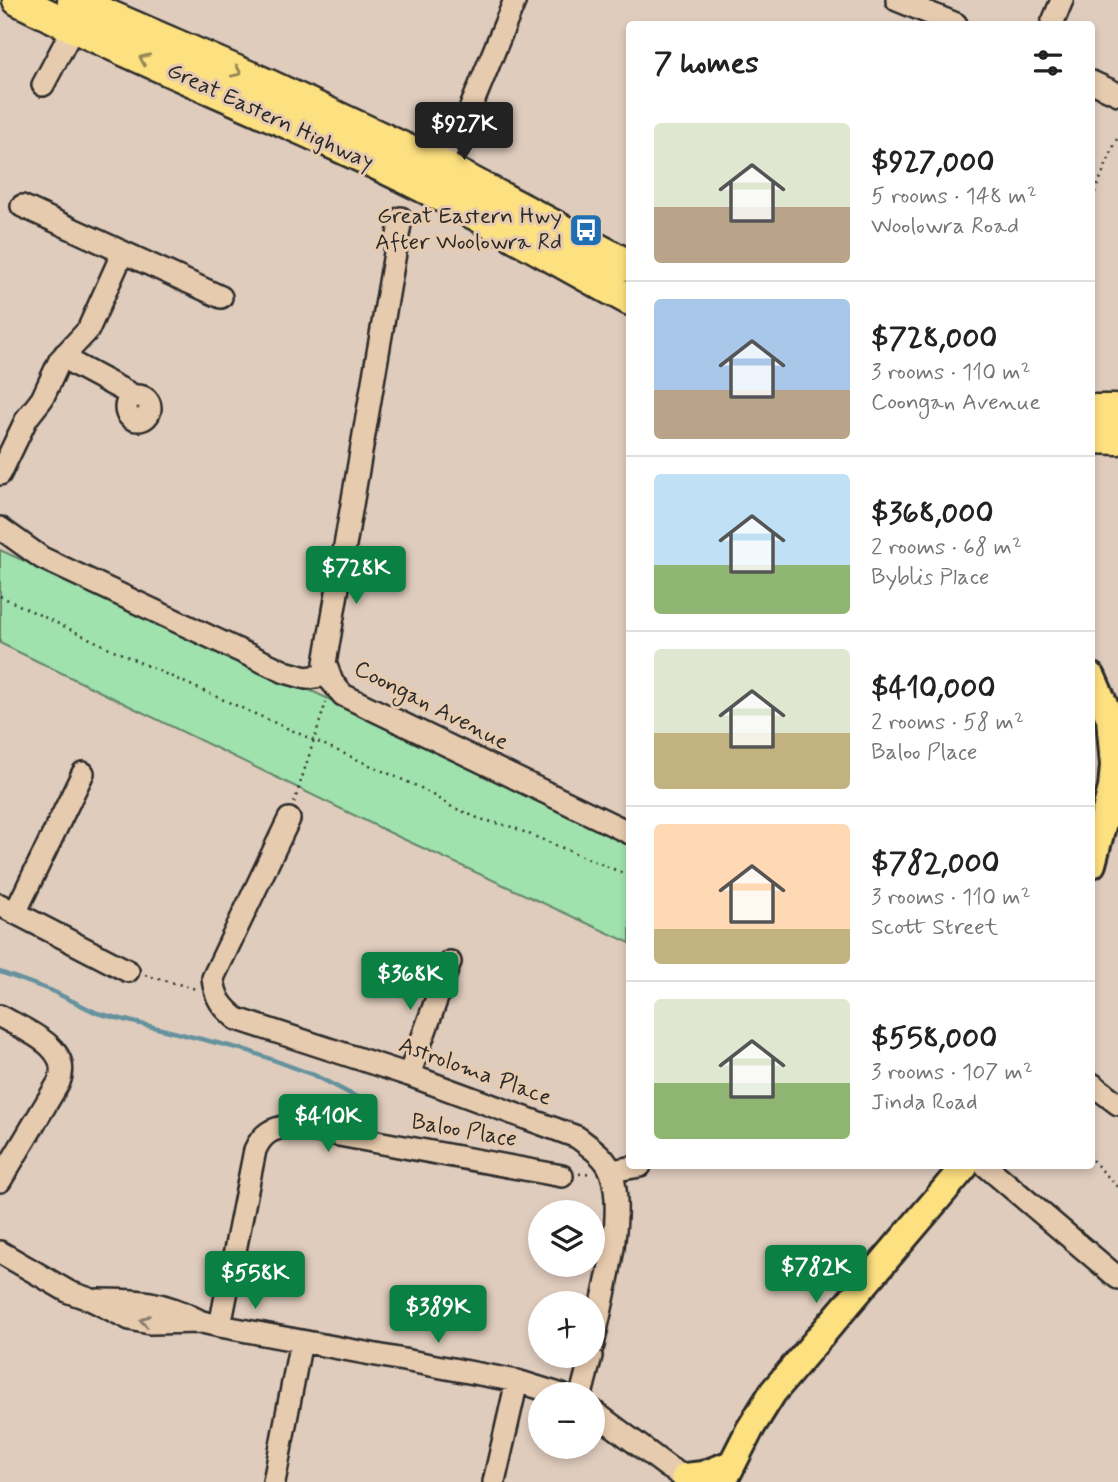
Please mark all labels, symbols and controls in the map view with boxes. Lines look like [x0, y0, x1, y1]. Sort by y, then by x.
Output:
text: 7 homes [654, 44, 759, 83]
icon: filters [1029, 44, 1067, 82]
one-way arrow [138, 53, 151, 67]
street label: Great Eastern Highway [162, 56, 378, 178]
one-way arrow [230, 64, 243, 78]
pin: $927K [415, 102, 513, 162]
text: $927K [431, 110, 497, 140]
text: $927,000 [871, 143, 994, 182]
icon: home [710, 151, 794, 235]
text: 5 rooms · 148 m² [871, 182, 1037, 212]
place label: Great Eastern Hwy After Woolowra Rd [375, 202, 562, 258]
bus stop icon: Great Eastern Hwy After Woolowra Rd [567, 211, 605, 249]
text: Woolowra Road [871, 212, 1019, 242]
text: $728,000 [871, 319, 997, 358]
icon: home [710, 327, 794, 411]
text: 3 rooms · 110 m² [871, 358, 1031, 388]
text: Coongan Avenue [871, 388, 1041, 418]
text: $368,000 [871, 494, 993, 533]
icon: home [710, 502, 794, 586]
text: 2 rooms · 68 m² [871, 533, 1022, 563]
pin: $728K [307, 546, 405, 606]
text: $728K [322, 554, 390, 584]
text: Byblis Place [871, 563, 989, 593]
street label: Coongan Avenue [348, 654, 513, 760]
text: $410,000 [871, 669, 996, 708]
icon: home [710, 677, 794, 761]
text: 2 rooms · 58 m² [871, 708, 1024, 738]
text: Baloo Place [871, 738, 977, 768]
text: $782,000 [871, 844, 1000, 883]
icon: home [710, 852, 794, 936]
text: 3 rooms · 110 m² [871, 883, 1031, 913]
text: Scott Street [871, 913, 998, 943]
pin: $368K [361, 953, 459, 1012]
text: $368K [377, 960, 443, 990]
text: $558,000 [871, 1019, 997, 1058]
icon: home [710, 1027, 794, 1111]
street label: Astroloma Place [394, 1030, 556, 1114]
text: 3 rooms · 107 m² [871, 1058, 1033, 1088]
text: Jinda Road [871, 1088, 978, 1118]
pin: $410K [279, 1094, 377, 1154]
text: $410K [295, 1102, 361, 1132]
street label: Baloo Place [409, 1107, 519, 1155]
map controls [528, 1200, 605, 1459]
button: layers [528, 1200, 605, 1277]
pin: $782K [767, 1246, 865, 1305]
pin: $558K [206, 1252, 304, 1311]
text: $782K [781, 1253, 851, 1283]
text: $558K [221, 1259, 289, 1289]
pin: $389K [389, 1286, 487, 1345]
button: + [528, 1291, 605, 1368]
text: $389K [406, 1293, 470, 1323]
one-way arrow [139, 1314, 151, 1329]
button: − [528, 1382, 605, 1459]

